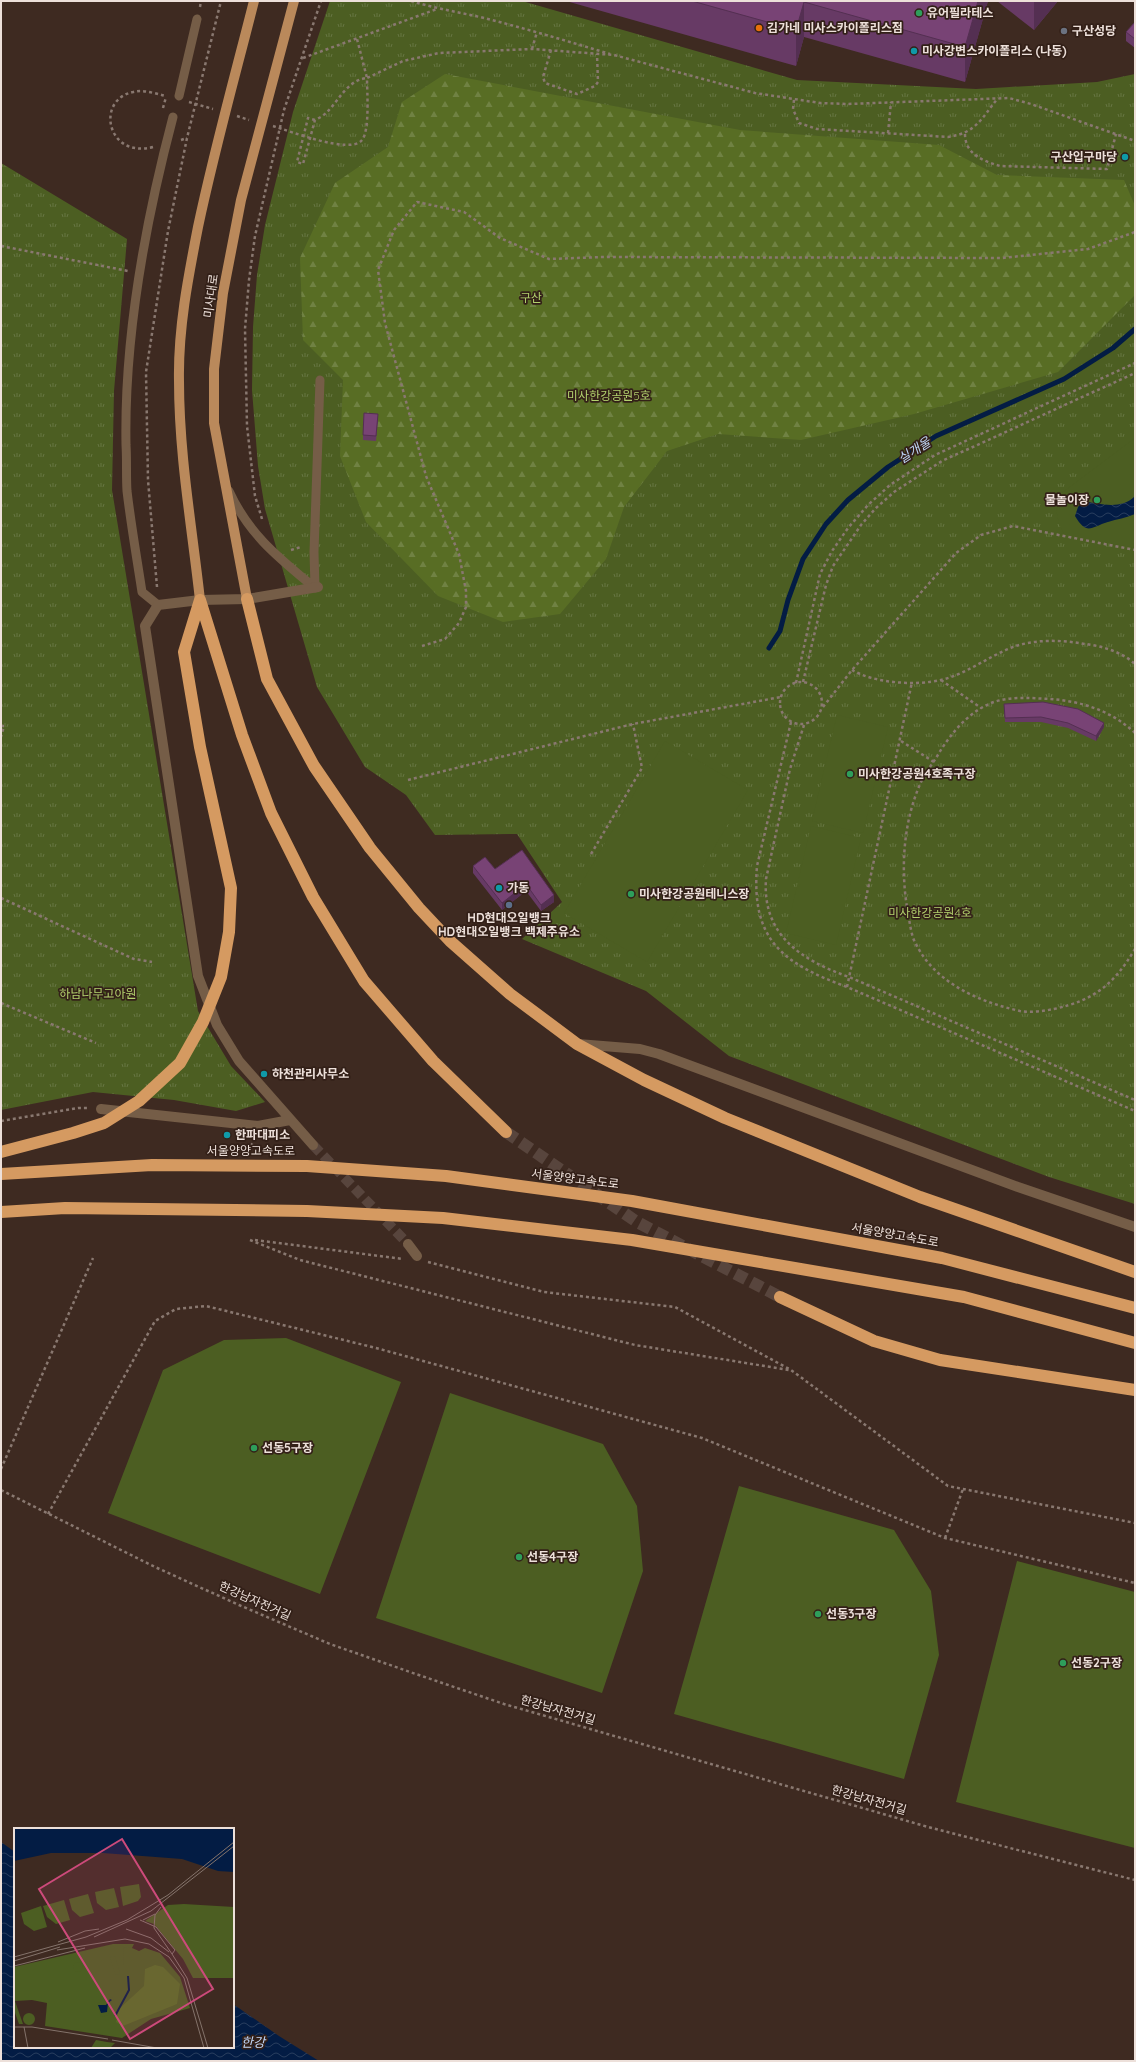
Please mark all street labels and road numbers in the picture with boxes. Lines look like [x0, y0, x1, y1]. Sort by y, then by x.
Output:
street label: 미사대로 [200, 273, 221, 319]
street label: 서울양양고속도로 [207, 1143, 295, 1158]
street label: 서울양양고속도로 [530, 1166, 620, 1191]
street label: 서울양양고속도로 [850, 1219, 940, 1250]
street label: 한강남자전거길 [217, 1578, 294, 1623]
street label: 한강남자전거길 [519, 1692, 597, 1727]
street label: 한강남자전거길 [830, 1782, 908, 1817]

